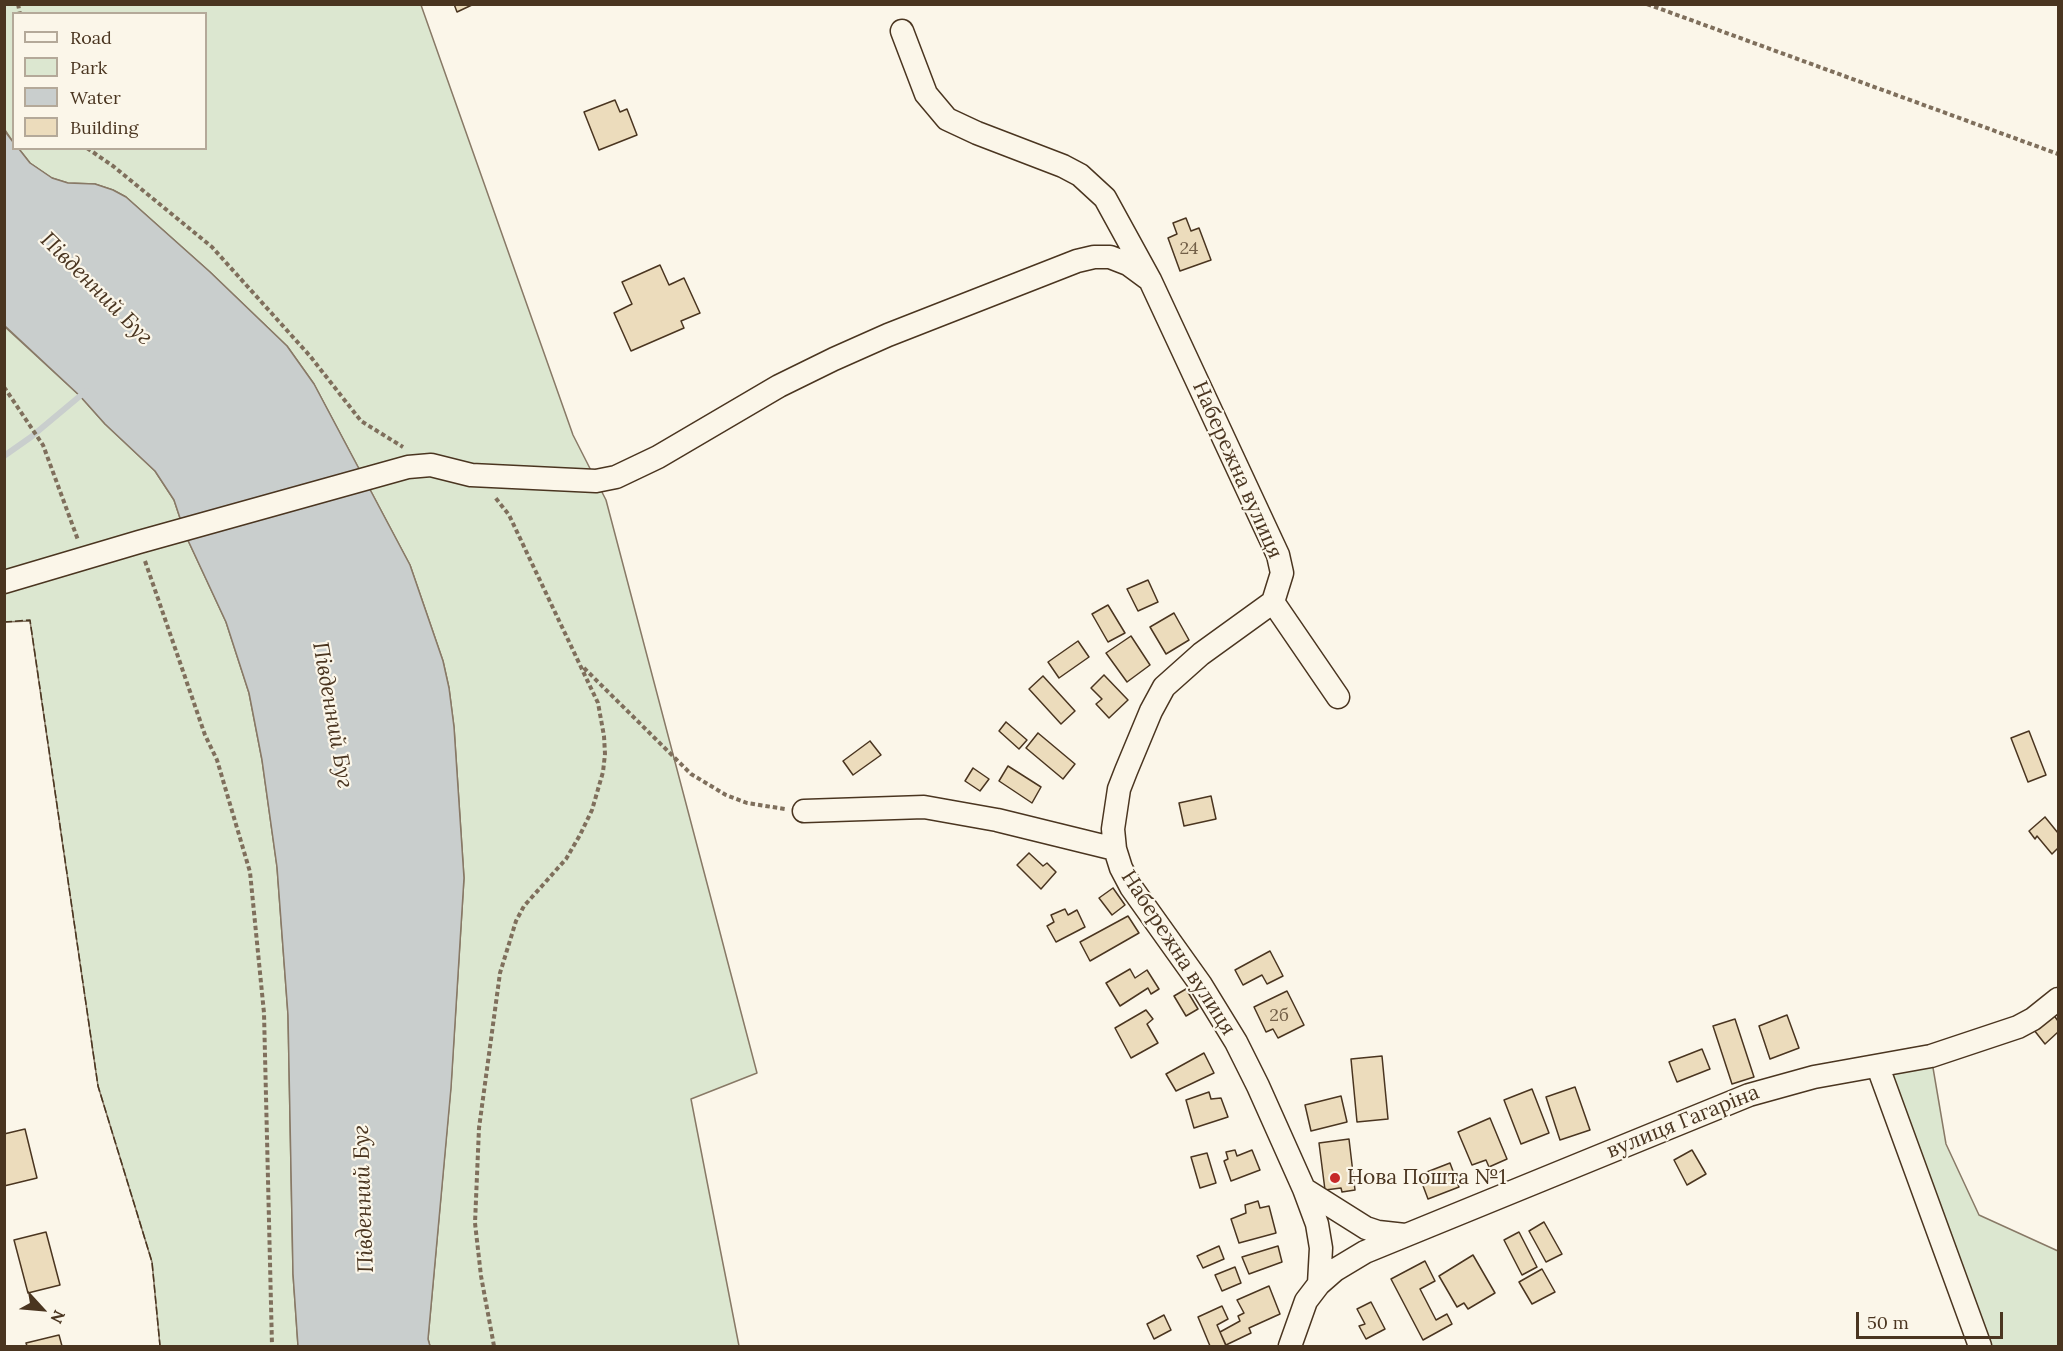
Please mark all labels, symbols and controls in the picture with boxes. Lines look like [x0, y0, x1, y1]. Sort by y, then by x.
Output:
legend [12, 12, 207, 150]
text: Road [70, 26, 112, 49]
text: Park [70, 56, 107, 79]
text: Water [70, 86, 121, 109]
text: Building [70, 116, 138, 139]
water label: Південний Буг [34, 227, 158, 351]
house number: 24 [1179, 238, 1199, 260]
street label: Набережна вулиця [1187, 377, 1287, 563]
water label: Південний Буг [306, 640, 358, 790]
street label: Набережна вулиця [1115, 866, 1241, 1040]
house number: 2б [1269, 1005, 1289, 1027]
street label: вулиця Гагаріна [1603, 1080, 1763, 1164]
water label: Південний Буг [348, 1125, 380, 1273]
place label: Нова Пошта №1 [1347, 1165, 1506, 1191]
marker: Нова Пошта №1 [1328, 1171, 1342, 1185]
north arrow [12, 1279, 72, 1339]
scale bar [1859, 1300, 2006, 1338]
text: N [46, 1307, 70, 1327]
text: 50 m [1867, 1311, 1909, 1334]

